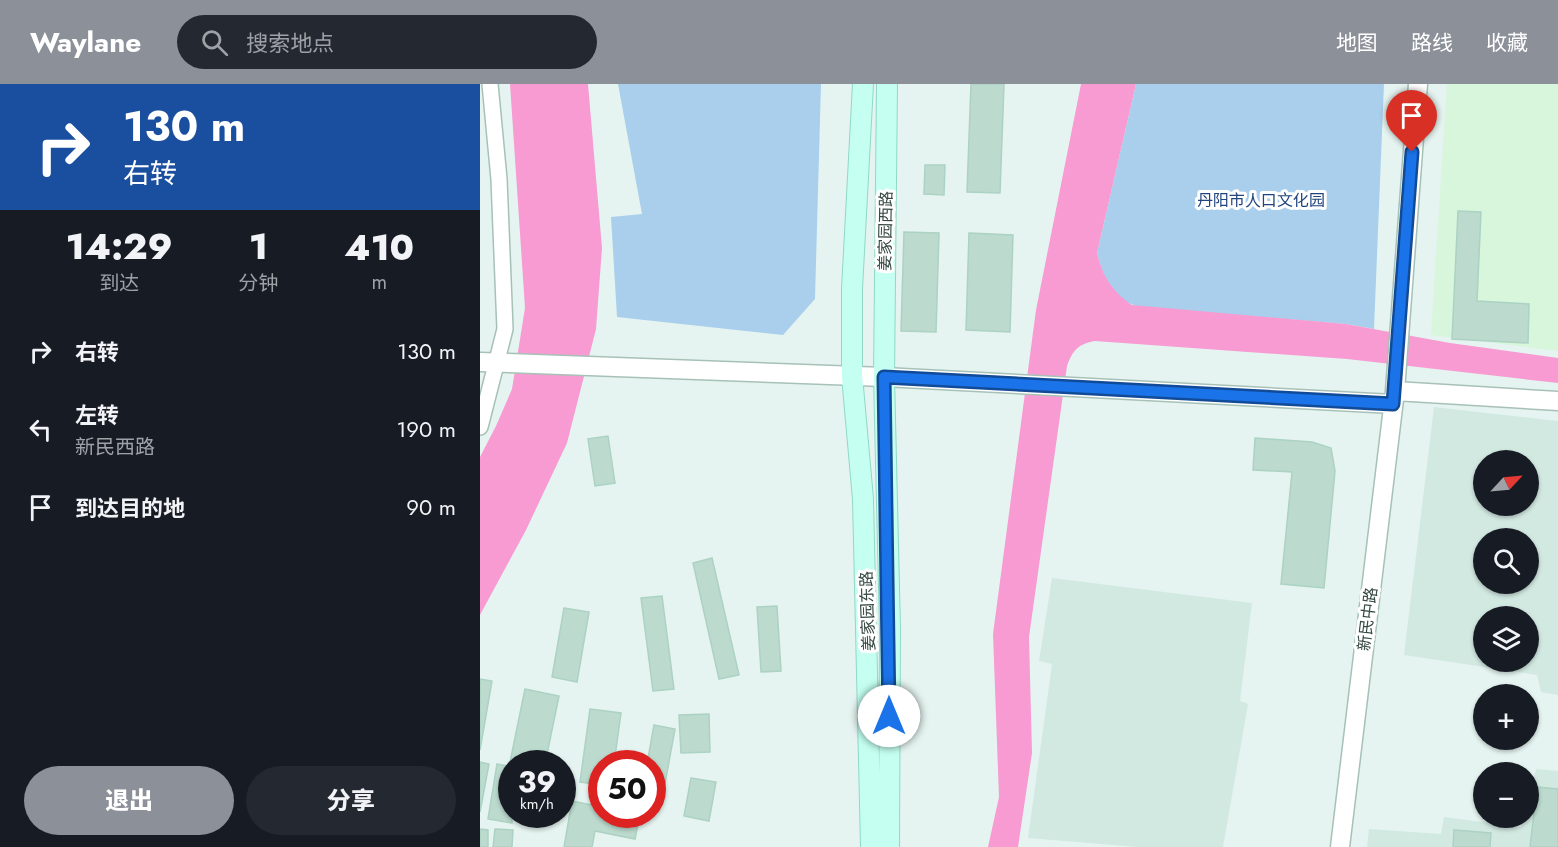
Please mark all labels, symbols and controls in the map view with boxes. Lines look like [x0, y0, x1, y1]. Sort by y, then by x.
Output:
search box [177, 15, 597, 69]
text: Waylane [30, 22, 141, 63]
icon: search [198, 26, 231, 59]
text: 搜索地点 [246, 27, 334, 59]
text: 地图 [1336, 28, 1378, 58]
text: 路线 [1411, 28, 1453, 58]
text: 收藏 [1486, 28, 1528, 58]
pin [1386, 90, 1437, 152]
text: 130 m [123, 96, 245, 157]
icon: arrive [1395, 99, 1428, 132]
icon: right [24, 108, 102, 186]
text: 右转 [123, 154, 177, 193]
park label: 丹阳市人口文化园 [1197, 189, 1325, 212]
street label: 姜家园西路 [873, 191, 898, 271]
text: 14:29 [66, 220, 173, 272]
text: 1 [249, 220, 268, 272]
text: 410 [344, 221, 414, 273]
text: m [371, 268, 387, 297]
text: 到达 [99, 269, 139, 298]
text: 分钟 [238, 269, 278, 298]
icon: right [24, 335, 57, 368]
text: 130 m [397, 335, 456, 367]
text: 右转 [75, 336, 119, 368]
text: 左转 [75, 399, 119, 431]
icon: left [24, 413, 57, 446]
text: 190 m [396, 413, 456, 445]
text: 新民西路 [75, 433, 155, 462]
north arrow [1473, 450, 1539, 516]
map controls [1473, 450, 1539, 828]
icon: arrive [24, 491, 57, 524]
text: 90 m [406, 491, 456, 523]
text: 到达目的地 [75, 492, 185, 524]
button: search [1473, 528, 1539, 594]
street label: 姜家园东路 [855, 571, 880, 651]
street label: 新民中路 [1352, 586, 1383, 652]
button: layers [1473, 606, 1539, 672]
position arrow [857, 684, 921, 748]
button: + [1473, 684, 1539, 750]
speed limit sign: 50 [588, 750, 666, 828]
text: 39 [518, 760, 556, 803]
button: − [1473, 762, 1539, 828]
button: 退出 [24, 766, 234, 835]
button: 分享 [246, 766, 456, 835]
text: km/h [520, 793, 554, 815]

